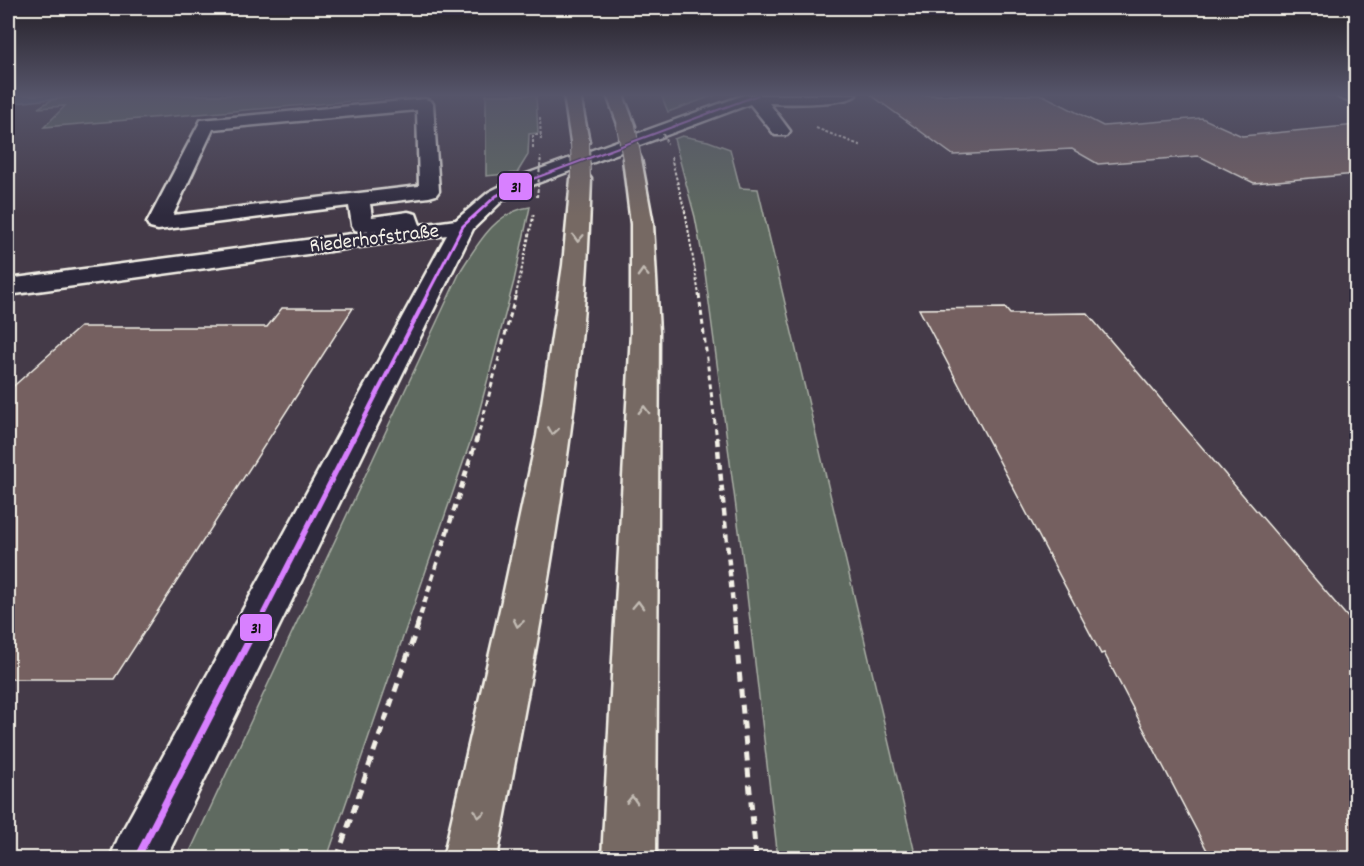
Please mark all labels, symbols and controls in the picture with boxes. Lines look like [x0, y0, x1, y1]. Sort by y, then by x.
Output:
line badge: 31 [498, 172, 533, 201]
text: 31 [511, 177, 521, 200]
street label: Riederhofstraße [308, 217, 441, 263]
one-way arrow [572, 233, 585, 242]
one-way arrow [637, 269, 650, 278]
one-way arrow [637, 406, 650, 415]
one-way arrow [547, 426, 560, 436]
one-way arrow [632, 601, 645, 610]
line badge: 31 [239, 613, 273, 642]
one-way arrow [512, 617, 525, 627]
text: 31 [251, 618, 261, 641]
one-way arrow [625, 796, 638, 805]
one-way arrow [473, 809, 486, 819]

